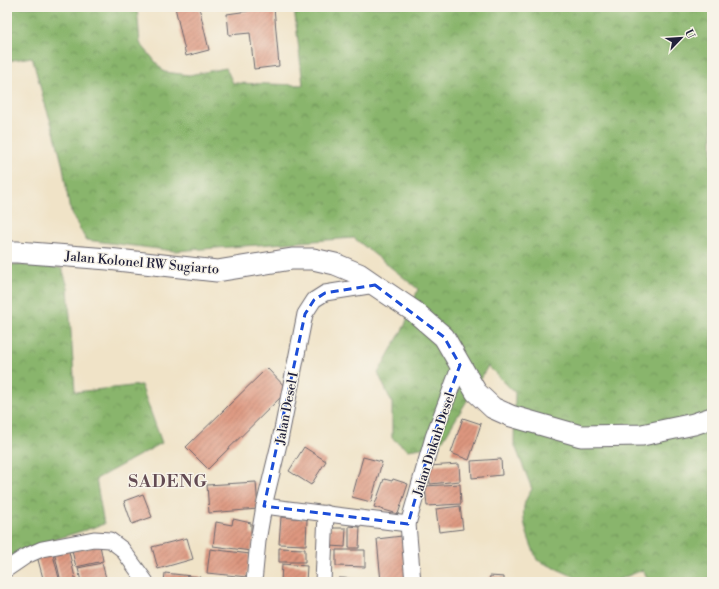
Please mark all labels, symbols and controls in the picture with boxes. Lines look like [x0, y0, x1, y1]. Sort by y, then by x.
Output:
north arrow [661, 18, 701, 58]
text: U [681, 27, 698, 41]
street label: Jalan Kolonel RW Sugiarto [63, 248, 220, 278]
street label: Jalan Desel I [272, 371, 302, 447]
street label: Jalan Dukuh Desel [409, 390, 458, 499]
district label: SADENG [128, 471, 208, 493]

